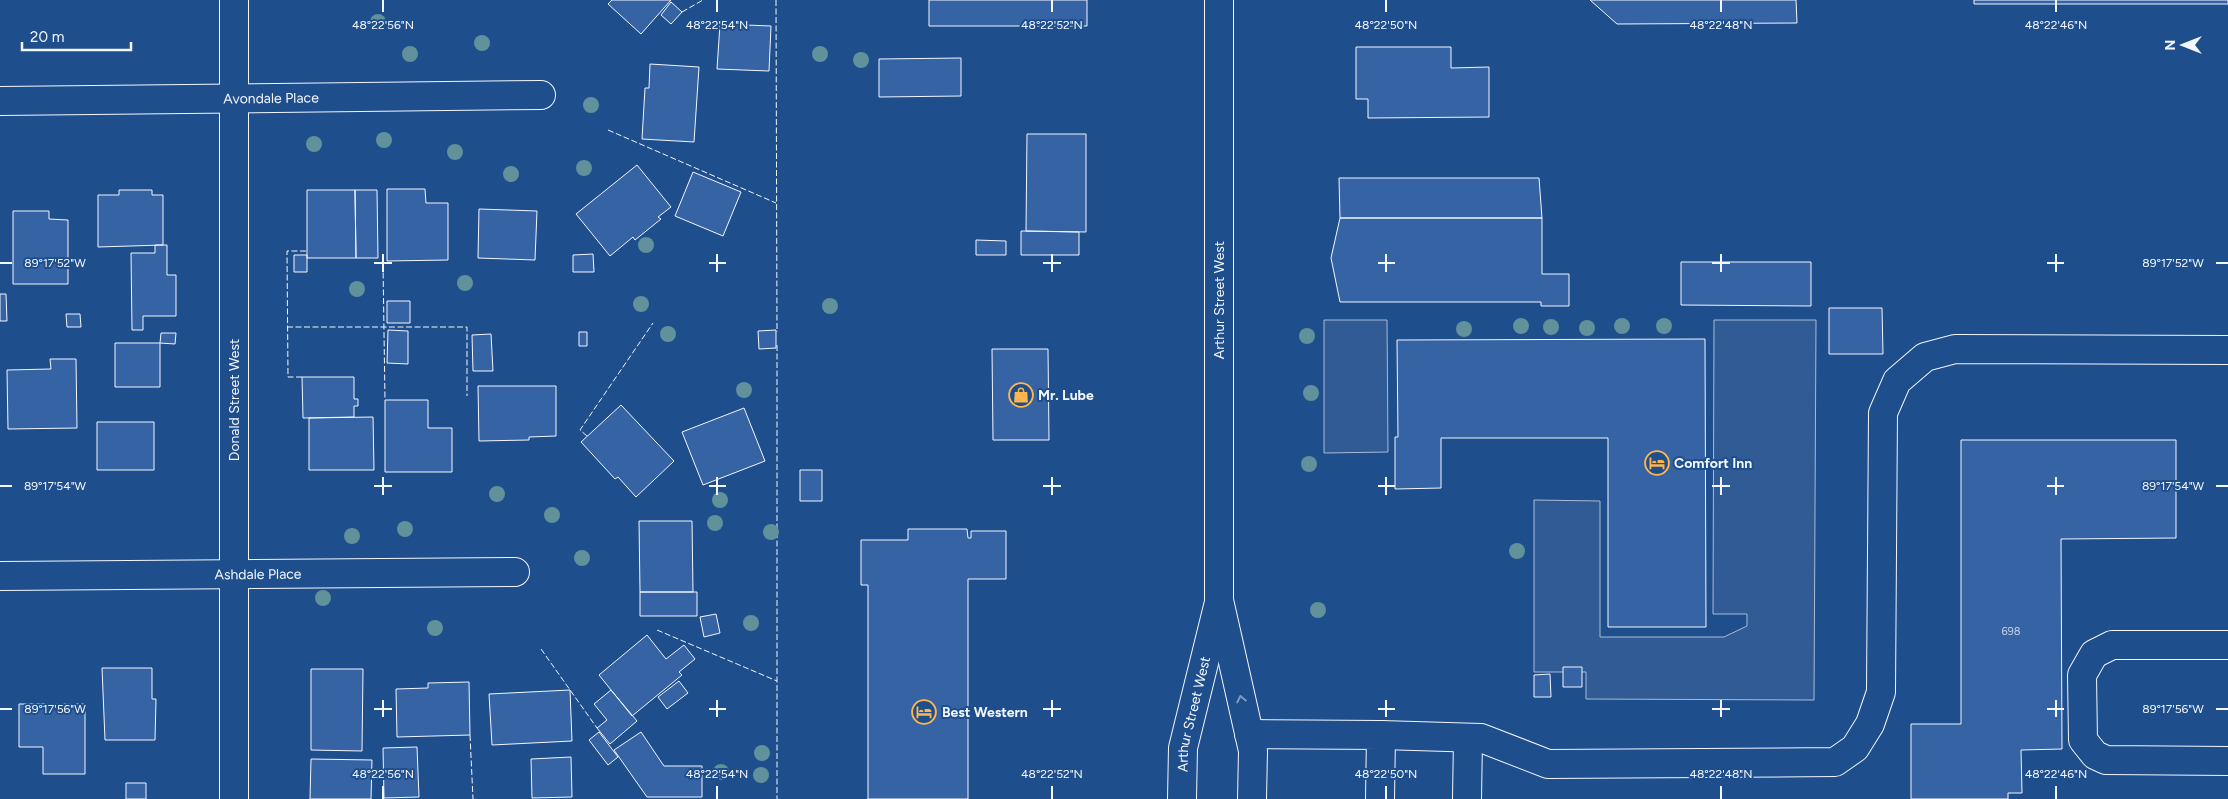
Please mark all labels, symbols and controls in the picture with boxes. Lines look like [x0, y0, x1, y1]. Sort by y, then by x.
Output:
text: 48°22'56"N [352, 18, 414, 32]
text: 48°22'54"N [686, 18, 748, 32]
text: 48°22'52"N [1021, 18, 1083, 32]
text: 48°22'50"N [1355, 18, 1417, 32]
text: 48°22'48"N [1689, 18, 1753, 32]
text: 48°22'46"N [2025, 18, 2087, 32]
scale bar [22, 20, 131, 52]
north arrow [2158, 20, 2208, 70]
text: 20 m [30, 28, 64, 46]
text: N [2162, 40, 2179, 50]
street label: Avondale Place [223, 89, 319, 107]
street label: Arthur Street West [1211, 241, 1228, 359]
text: 89°17'52"W [24, 256, 86, 270]
text: 89°17'52"W [2142, 256, 2204, 270]
street label: Donald Street West [226, 339, 243, 461]
shop icon: Mr. Lube [1008, 382, 1034, 408]
place label: Mr. Lube [1038, 387, 1094, 404]
hotel icon: Comfort Inn [1644, 450, 1670, 476]
place label: Comfort Inn [1674, 455, 1752, 472]
text: 89°17'54"W [24, 479, 87, 493]
text: 89°17'54"W [2142, 479, 2205, 493]
street label: Ashdale Place [214, 565, 302, 583]
house number: 698 [2001, 625, 2021, 638]
street label: Arthur Street West [1174, 655, 1214, 772]
one-way arrow [1236, 695, 1247, 703]
hotel icon: Best Western [911, 699, 937, 725]
text: 89°17'56"W [24, 702, 86, 716]
text: 89°17'56"W [2142, 702, 2204, 716]
place label: Best Western [942, 704, 1028, 721]
text: 48°22'56"N [352, 767, 414, 781]
text: 48°22'54"N [686, 767, 748, 781]
text: 48°22'52"N [1021, 767, 1083, 781]
text: 48°22'50"N [1355, 767, 1417, 781]
text: 48°22'48"N [1689, 767, 1753, 781]
text: 48°22'46"N [2025, 767, 2087, 781]

